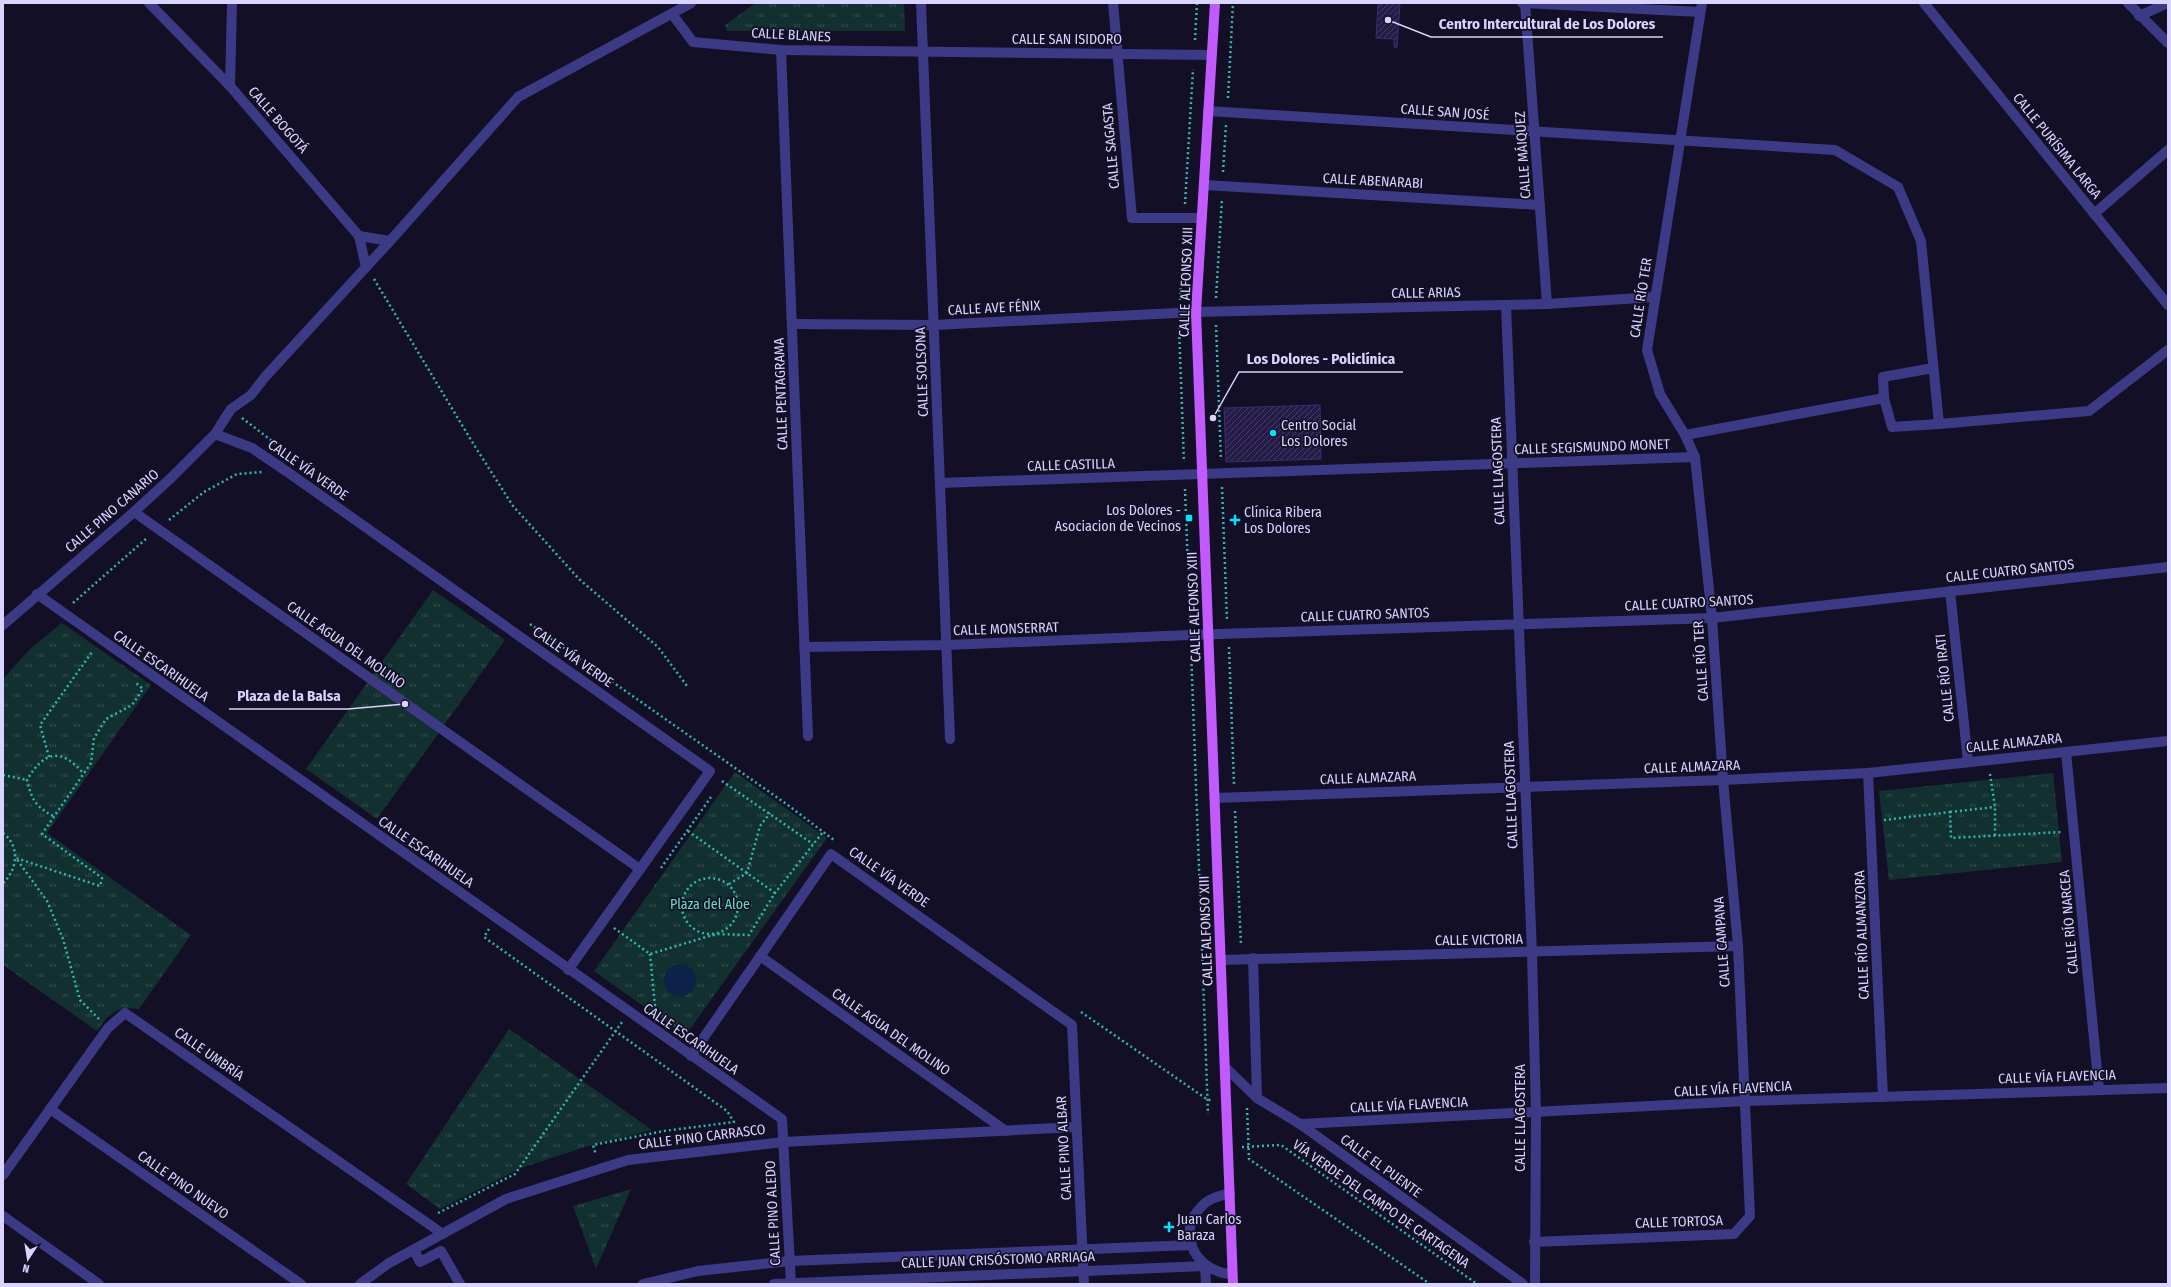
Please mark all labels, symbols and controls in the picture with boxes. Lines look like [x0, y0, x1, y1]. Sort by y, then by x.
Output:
callout: Centro Intercultural de Los Dolores [1431, 10, 1663, 37]
text: Centro Intercultural de Los Dolores [1439, 15, 1656, 33]
street label: CALLE BLANES [751, 24, 831, 46]
street label: CALLE SAN ISIDORO [1012, 31, 1122, 48]
street label: CALLE BOGOTÁ [244, 83, 313, 157]
street label: CALLE PURÍSIMA LARGA [2009, 89, 2106, 203]
street label: CALLE SAN JOSÉ [1400, 99, 1490, 124]
street label: CALLE SAGASTA [1099, 102, 1123, 190]
street label: CALLE MÁIQUEZ [1510, 110, 1535, 199]
street label: CALLE ABENARABI [1322, 170, 1424, 192]
street label: CALLE ALFONSO XIII [1176, 227, 1196, 337]
street label: CALLE RÍO TER [1625, 256, 1656, 339]
street label: CALLE ARIAS [1391, 284, 1461, 302]
street label: CALLE AVE FÉNIX [947, 296, 1041, 319]
street label: CALLE SOLSONA [912, 326, 932, 417]
street label: CALLE PENTAGRAMA [771, 337, 791, 450]
callout: Los Dolores - Policlínica [1239, 345, 1403, 372]
text: Los Dolores - Policlínica [1247, 350, 1396, 368]
street label: CALLE LLAGOSTERA [1488, 416, 1508, 525]
place label: Centro Social Los Dolores [1281, 417, 1356, 450]
marker: Centro Social Los Dolores [1268, 428, 1278, 438]
street label: CALLE VÍA VERDE [265, 435, 352, 504]
street label: CALLE SEGISMUNDO MONET [1514, 436, 1671, 458]
street label: CALLE CASTILLA [1027, 455, 1116, 475]
street label: CALLE PINO CANARIO [62, 466, 163, 556]
place label: Los Dolores - Asociacion de Vecinos [1055, 502, 1181, 535]
place label: Clínica Ribera Los Dolores [1244, 504, 1322, 537]
marker: Los Dolores - Asociacion de Vecinos [1184, 513, 1194, 523]
marker: Clínica Ribera Los Dolores [1229, 514, 1241, 526]
street label: CALLE ALFONSO XIII [1184, 552, 1204, 662]
street label: CALLE CUATRO SANTOS [1945, 556, 2075, 586]
street label: CALLE CUATRO SANTOS [1624, 591, 1754, 615]
street label: CALLE AGUA DEL MOLINO [284, 598, 409, 692]
street label: CALLE CUATRO SANTOS [1300, 604, 1430, 626]
street label: CALLE MONSERRAT [953, 619, 1060, 639]
street label: CALLE RÍO TER [1689, 620, 1712, 702]
street label: CALLE VÍA VERDE [530, 622, 617, 691]
street label: CALLE ESCARIHUELA [110, 627, 213, 706]
street label: CALLE RÍO IRATI [1931, 633, 1958, 723]
callout: Plaza de la Balsa [229, 682, 348, 709]
text: Plaza de la Balsa [237, 687, 341, 705]
street label: CALLE ALMAZARA [1965, 729, 2063, 756]
street label: CALLE LLAGOSTERA [1501, 740, 1521, 849]
street label: CALLE ALMAZARA [1644, 757, 1741, 777]
street label: CALLE ALMAZARA [1320, 768, 1417, 788]
street label: CALLE ESCARIHUELA [375, 813, 478, 892]
street label: CALLE VÍA VERDE [846, 842, 933, 911]
street label: CALLE RÍO ALMANZORA [1850, 869, 1873, 1000]
street label: CALLE RÍO NARCEA [2055, 869, 2082, 975]
street label: CALLE ALFONSO XIII [1196, 876, 1216, 986]
street label: CALLE CAMPANA [1710, 895, 1734, 988]
park label: Plaza del Aloe [670, 896, 750, 913]
street label: CALLE VICTORIA [1435, 931, 1524, 949]
street label: CALLE AGUA DEL MOLINO [829, 985, 954, 1079]
street label: CALLE ESCARIHUELA [640, 1000, 743, 1079]
street label: CALLE UMBRÍA [171, 1023, 248, 1085]
street label: CALLE LLAGOSTERA [1512, 1063, 1529, 1172]
street label: CALLE VÍA FLAVENCIA [1998, 1065, 2117, 1088]
street label: CALLE VÍA FLAVENCIA [1674, 1076, 1793, 1101]
street label: CALLE VÍA FLAVENCIA [1350, 1092, 1469, 1117]
street label: CALLE PINO ALBAR [1053, 1095, 1075, 1201]
street label: CALLE PINO CARRASCO [637, 1121, 767, 1153]
street label: CALLE EL PUENTE [1337, 1131, 1425, 1201]
street label: VÍA VERDE DEL CAMPO DE CARTAGENA [1289, 1135, 1474, 1272]
street label: CALLE PINO NUEVO [134, 1147, 232, 1223]
street label: CALLE PINO ALEDO [762, 1160, 784, 1266]
place label: Juan Carlos Baraza [1177, 1211, 1241, 1244]
street label: CALLE TORTOSA [1635, 1212, 1724, 1232]
marker: Juan Carlos Baraza [1164, 1222, 1174, 1232]
north arrow [8, 1239, 48, 1279]
street label: CALLE JUAN CRISÓSTOMO ARRIAGA [901, 1247, 1096, 1272]
text: N [21, 1261, 31, 1275]

